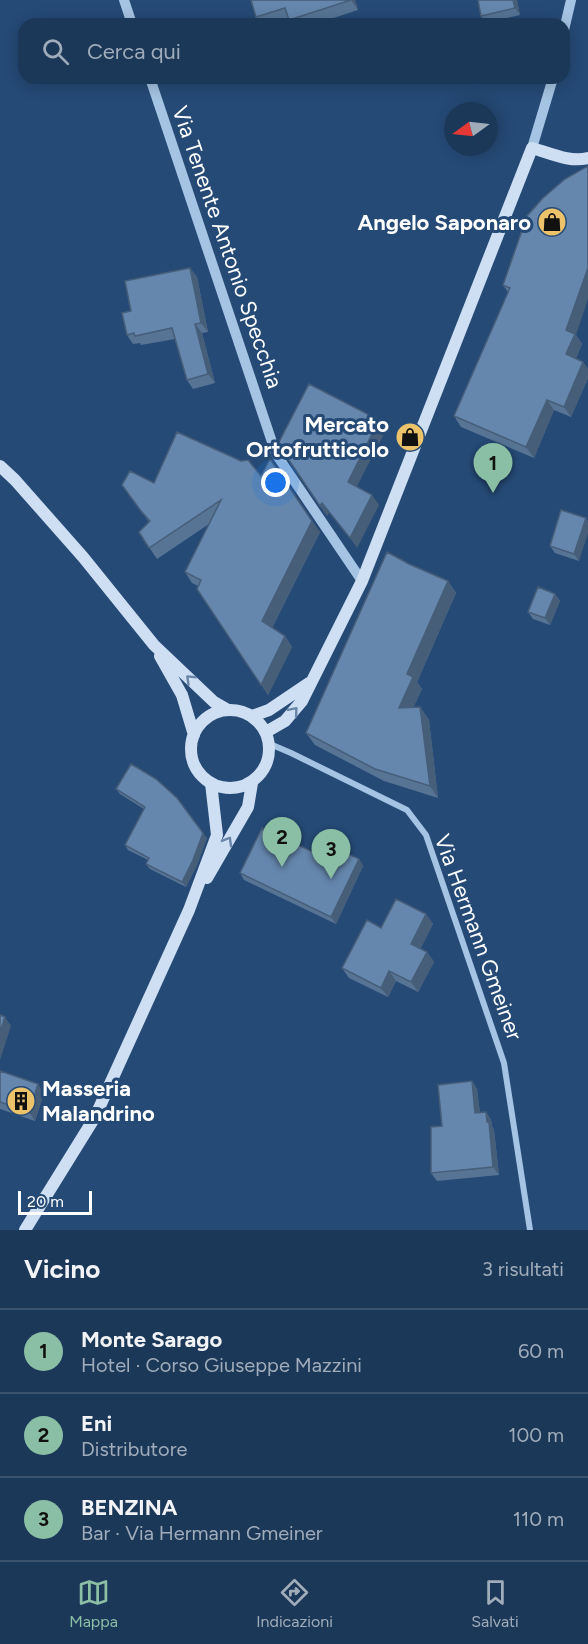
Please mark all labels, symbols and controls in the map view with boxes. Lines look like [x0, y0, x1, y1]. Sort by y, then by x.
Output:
search box [18, 18, 570, 84]
icon: search [39, 35, 72, 68]
text: Cerca qui [87, 38, 181, 65]
street label: Via Tenente Antonio Specchia [166, 102, 289, 392]
north arrow [444, 102, 498, 156]
shop icon: Angelo Saponaro [536, 206, 568, 238]
place label: Angelo Saponaro [358, 209, 531, 236]
place label: Mercato Ortofrutticolo [246, 411, 389, 463]
shop icon: Mercato Ortofrutticolo [394, 421, 426, 453]
pin: 1 [474, 444, 512, 493]
your location [261, 468, 290, 497]
one-way arrow [186, 675, 196, 686]
one-way arrow [286, 707, 297, 718]
pin: 2 [262, 818, 302, 867]
pin: 3 [312, 830, 350, 879]
street label: Via Hermann Gmeiner [429, 831, 529, 1044]
one-way arrow [221, 837, 232, 847]
place label: Masseria Malandrino [42, 1075, 155, 1127]
building icon: Masseria Malandrino [5, 1085, 37, 1117]
scale bar [18, 1188, 92, 1216]
text: 20 m [27, 1192, 64, 1211]
text: Vicino [24, 1253, 100, 1285]
text: 3 risultati [482, 1257, 564, 1281]
text: Monte Sarago [81, 1326, 222, 1353]
text: 1 [39, 1339, 48, 1363]
text: 60 m [518, 1339, 564, 1363]
text: Hotel · Corso Giuseppe Mazzini [81, 1353, 362, 1377]
text: Eni [81, 1410, 112, 1437]
text: 2 [38, 1423, 49, 1447]
text: 100 m [508, 1423, 564, 1447]
text: Distributore [81, 1437, 187, 1461]
text: BENZINA [81, 1494, 177, 1521]
text: 3 [38, 1507, 49, 1531]
text: 110 m [513, 1507, 564, 1531]
text: Bar · Via Hermann Gmeiner [81, 1521, 323, 1545]
tab: Mappa [69, 1576, 118, 1631]
tab: Indicazioni [256, 1576, 333, 1631]
tab: Salvati [471, 1576, 519, 1631]

